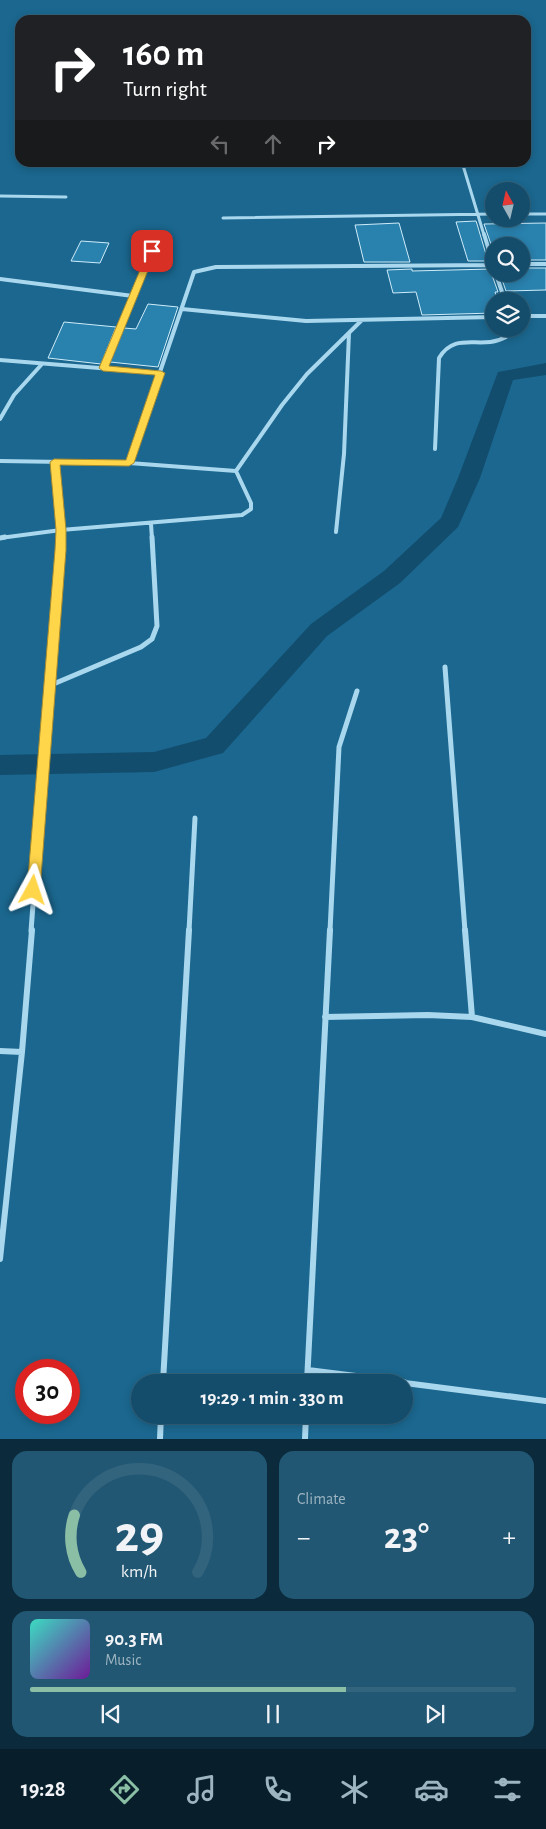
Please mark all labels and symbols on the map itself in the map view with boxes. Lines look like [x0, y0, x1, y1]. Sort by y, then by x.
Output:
north arrow [485, 182, 530, 228]
pin [131, 230, 173, 272]
position arrow [6, 863, 58, 915]
speed limit sign: 30 [15, 1359, 80, 1424]

